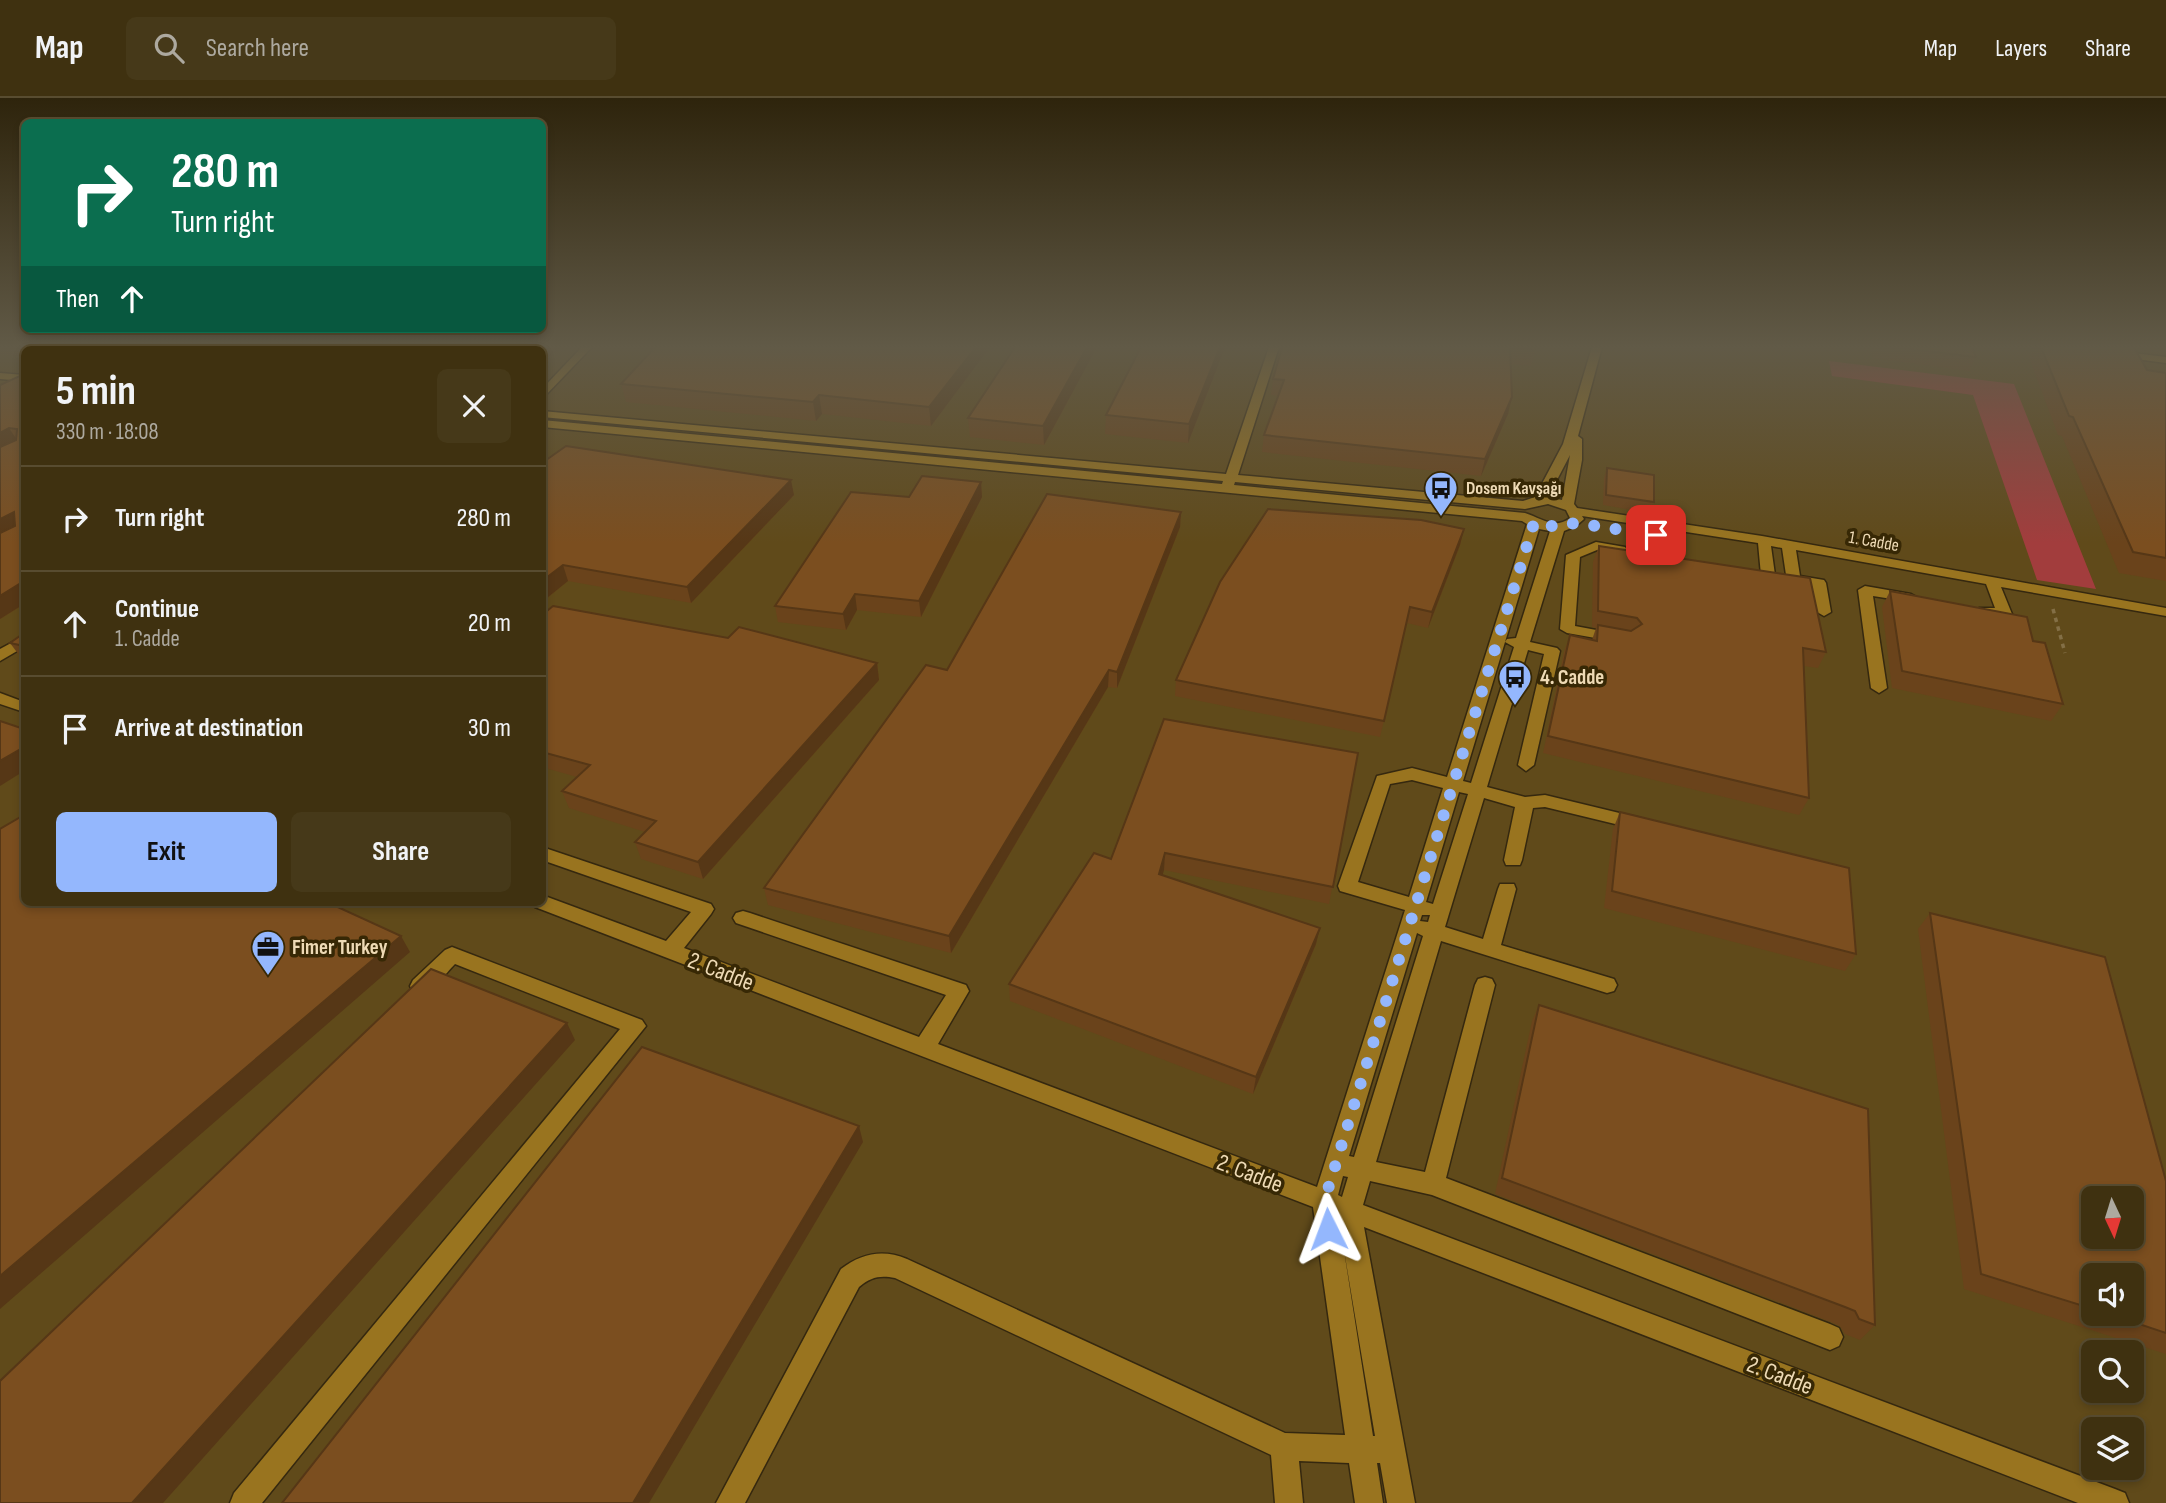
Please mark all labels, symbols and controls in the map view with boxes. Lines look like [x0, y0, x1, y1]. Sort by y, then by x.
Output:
search box [126, 17, 616, 80]
text: Map [35, 28, 84, 68]
icon: search [150, 29, 188, 67]
text: Search here [206, 33, 309, 64]
text: Map [1924, 34, 1957, 63]
text: Layers [1995, 34, 2047, 63]
text: Share [2085, 34, 2131, 63]
text: 280 m [171, 143, 279, 202]
icon: right [56, 147, 147, 238]
text: Turn right [171, 203, 275, 242]
icon: ahead [113, 280, 151, 318]
text: Then [56, 284, 99, 315]
text: 5 min [56, 366, 136, 417]
button: close [437, 369, 511, 443]
text: 330 m · 18:08 [56, 418, 159, 446]
bus stop icon: Dosem Kavşağı [1422, 469, 1460, 518]
place label: Dosem Kavşağı [1466, 478, 1561, 499]
icon: right [56, 500, 94, 538]
text: Turn right [115, 503, 204, 534]
text: 280 m [456, 503, 511, 534]
pin [1626, 505, 1686, 565]
icon: arrive [1637, 516, 1675, 554]
street label: 1. Cadde [1847, 527, 1901, 556]
text: Continue [115, 594, 199, 625]
icon: ahead [56, 605, 94, 643]
text: 20 m [468, 608, 511, 639]
text: 1. Cadde [115, 625, 180, 653]
bus stop icon: 4. Cadde [1496, 658, 1534, 707]
place label: 4. Cadde [1540, 665, 1604, 690]
icon: arrive [56, 710, 94, 748]
text: Arrive at destination [115, 713, 303, 744]
text: 30 m [468, 713, 511, 744]
button: Exit [56, 812, 277, 892]
button: Share [291, 812, 511, 892]
office icon: Fimer Turkey [249, 928, 287, 977]
place label: Fimer Turkey [292, 935, 388, 960]
street label: 2. Cadde [684, 946, 758, 997]
street label: 2. Cadde [1213, 1148, 1287, 1199]
north arrow [2081, 1186, 2144, 1250]
map controls [2081, 1186, 2144, 1480]
position arrow [1291, 1192, 1365, 1266]
button: sound [2081, 1263, 2144, 1326]
button: search [2081, 1340, 2144, 1403]
street label: 2. Cadde [1743, 1350, 1817, 1401]
button: layers [2081, 1417, 2144, 1480]

